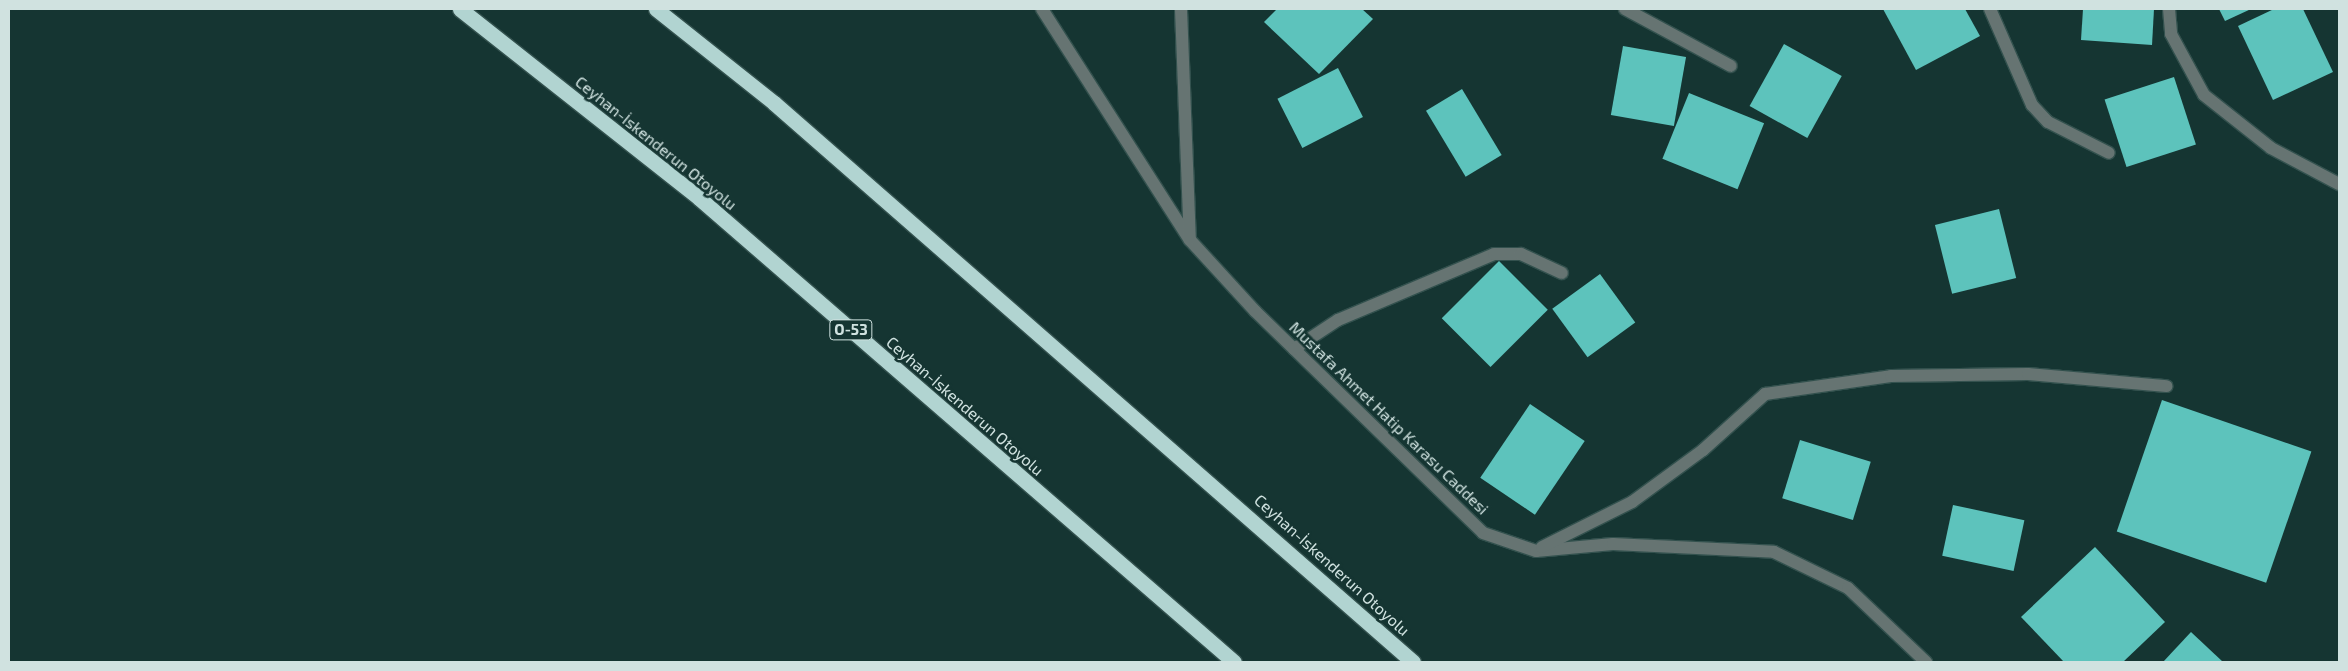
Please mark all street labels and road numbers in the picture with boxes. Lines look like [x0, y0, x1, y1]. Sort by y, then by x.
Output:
street label: Ceyhan-İskenderun Otoyolu [571, 72, 741, 214]
street label: Mustafa Ahmet Hatip Karasu Caddesi [1285, 317, 1493, 519]
road number: O-53 [828, 318, 874, 342]
street label: Ceyhan-İskenderun Otoyolu [882, 332, 1048, 480]
street label: Ceyhan-İskenderun Otoyolu [1250, 490, 1414, 640]

